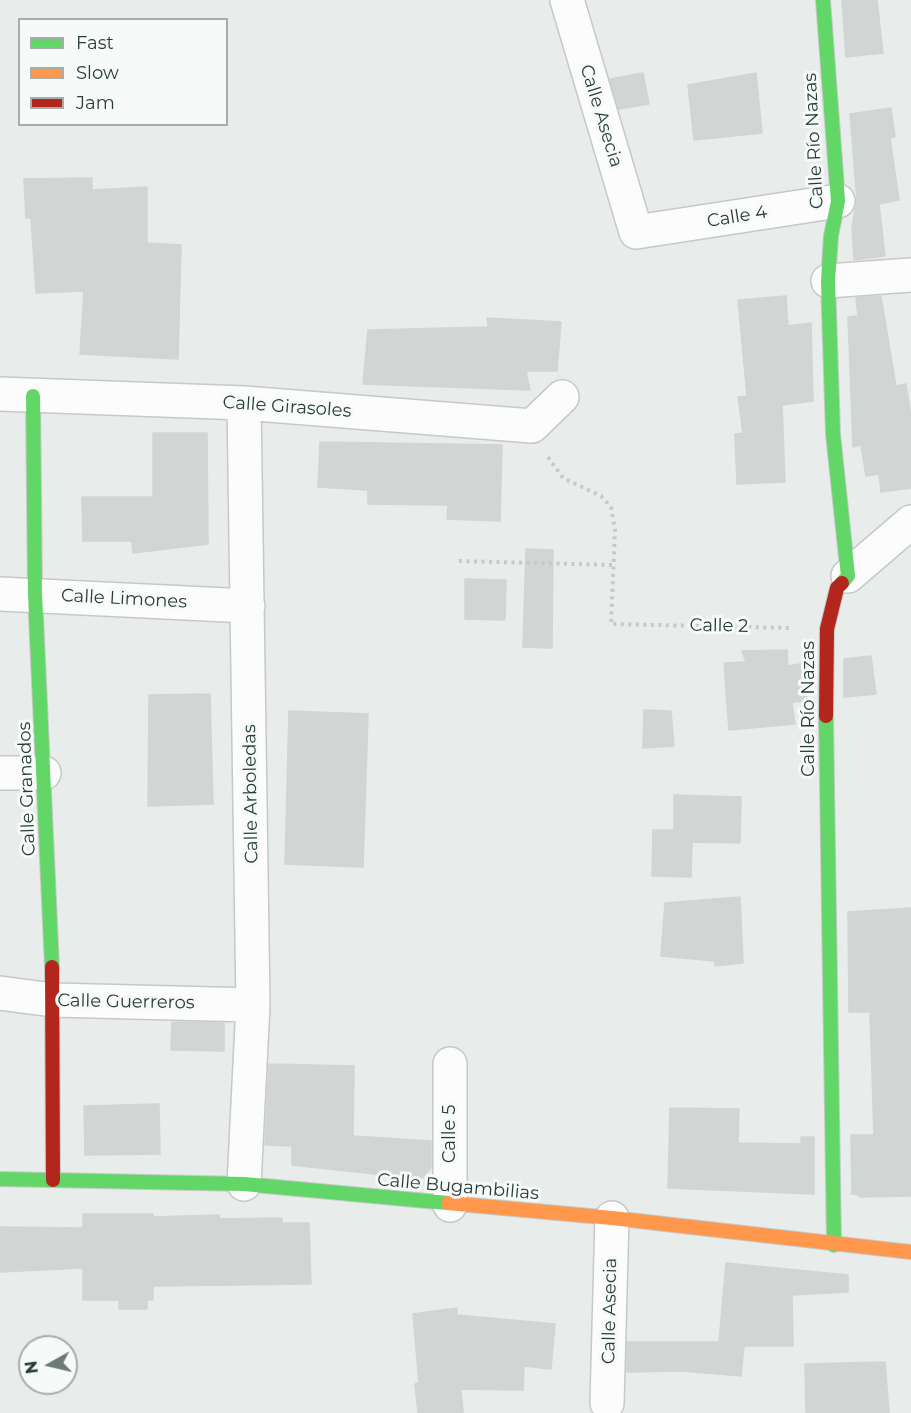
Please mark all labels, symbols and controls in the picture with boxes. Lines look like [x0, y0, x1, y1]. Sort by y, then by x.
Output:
legend [18, 18, 228, 126]
text: Fast [76, 32, 114, 54]
text: Slow [76, 62, 119, 84]
street label: Calle Asecia [575, 62, 627, 170]
street label: Calle Río Nazas [800, 72, 828, 210]
text: Jam [76, 92, 115, 114]
street label: Calle 4 [705, 202, 769, 232]
street label: Calle Girasoles [222, 392, 352, 422]
street label: Calle Limones [60, 585, 188, 613]
street label: Calle 2 [689, 615, 749, 637]
street label: Calle Río Nazas [798, 641, 820, 777]
street label: Calle Granados [14, 721, 40, 857]
street label: Calle Arboledas [239, 724, 263, 864]
street label: Calle Guerreros [57, 990, 195, 1014]
street label: Calle 5 [439, 1105, 461, 1163]
street label: Calle Bugambilias [376, 1169, 540, 1205]
street label: Calle Asecia [598, 1258, 622, 1364]
north arrow [18, 1335, 78, 1395]
text: N [21, 1360, 42, 1375]

